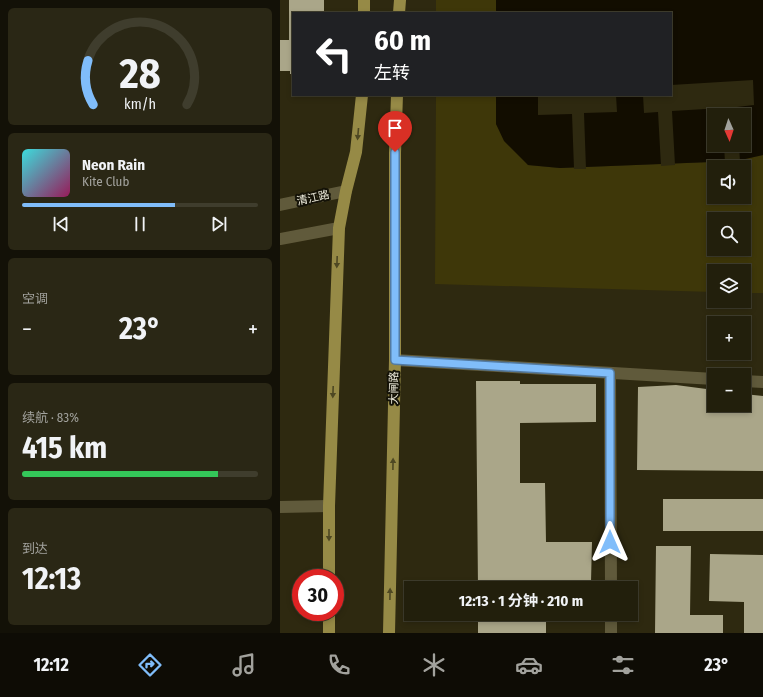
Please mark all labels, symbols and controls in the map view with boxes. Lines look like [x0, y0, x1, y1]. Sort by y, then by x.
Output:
text: 60 m [374, 24, 431, 57]
icon: left [308, 28, 360, 80]
text: 28 [118, 48, 161, 98]
text: 左转 [374, 62, 410, 84]
text: km/h [124, 95, 156, 112]
north arrow [707, 108, 751, 152]
map controls [707, 108, 751, 412]
pin [378, 111, 412, 152]
icon: arrive [384, 117, 406, 139]
one-way arrow [355, 128, 361, 140]
text: Neon Rain [82, 156, 145, 174]
button: sound [707, 160, 751, 204]
text: Kite Club [82, 174, 129, 189]
street label: 清江路 [295, 188, 331, 208]
button: search [707, 212, 751, 256]
icon: previous [50, 213, 72, 235]
icon: pause [129, 213, 151, 235]
icon: next [208, 213, 230, 235]
one-way arrow [334, 256, 341, 268]
button: layers [707, 264, 751, 308]
text: 空调 [22, 291, 48, 306]
text: 23° [119, 311, 161, 347]
text: − [22, 316, 32, 343]
text: + [248, 316, 258, 343]
button: + [707, 316, 751, 360]
button: − [707, 368, 751, 412]
street label: 大闸路 [387, 371, 401, 405]
one-way arrow [330, 386, 336, 399]
text: 续航 · 83% [22, 410, 79, 425]
text: 415 km [22, 430, 107, 466]
one-way arrow [390, 457, 396, 470]
position arrow [589, 521, 631, 563]
one-way arrow [326, 529, 332, 542]
text: 到达 [22, 541, 48, 556]
text: 12:13 [22, 561, 81, 597]
speed limit sign: 30 [292, 569, 344, 621]
one-way arrow [387, 587, 393, 600]
text: 12:13 · 1 分钟 · 210 m [459, 592, 583, 610]
icon: directions [136, 651, 164, 679]
icon: music [230, 651, 258, 679]
icon: phone [325, 651, 353, 679]
icon: climate [420, 651, 448, 679]
icon: car [515, 651, 543, 679]
icon: filters [609, 651, 637, 679]
text: 12:12 [33, 654, 69, 676]
text: 23° [704, 654, 730, 676]

